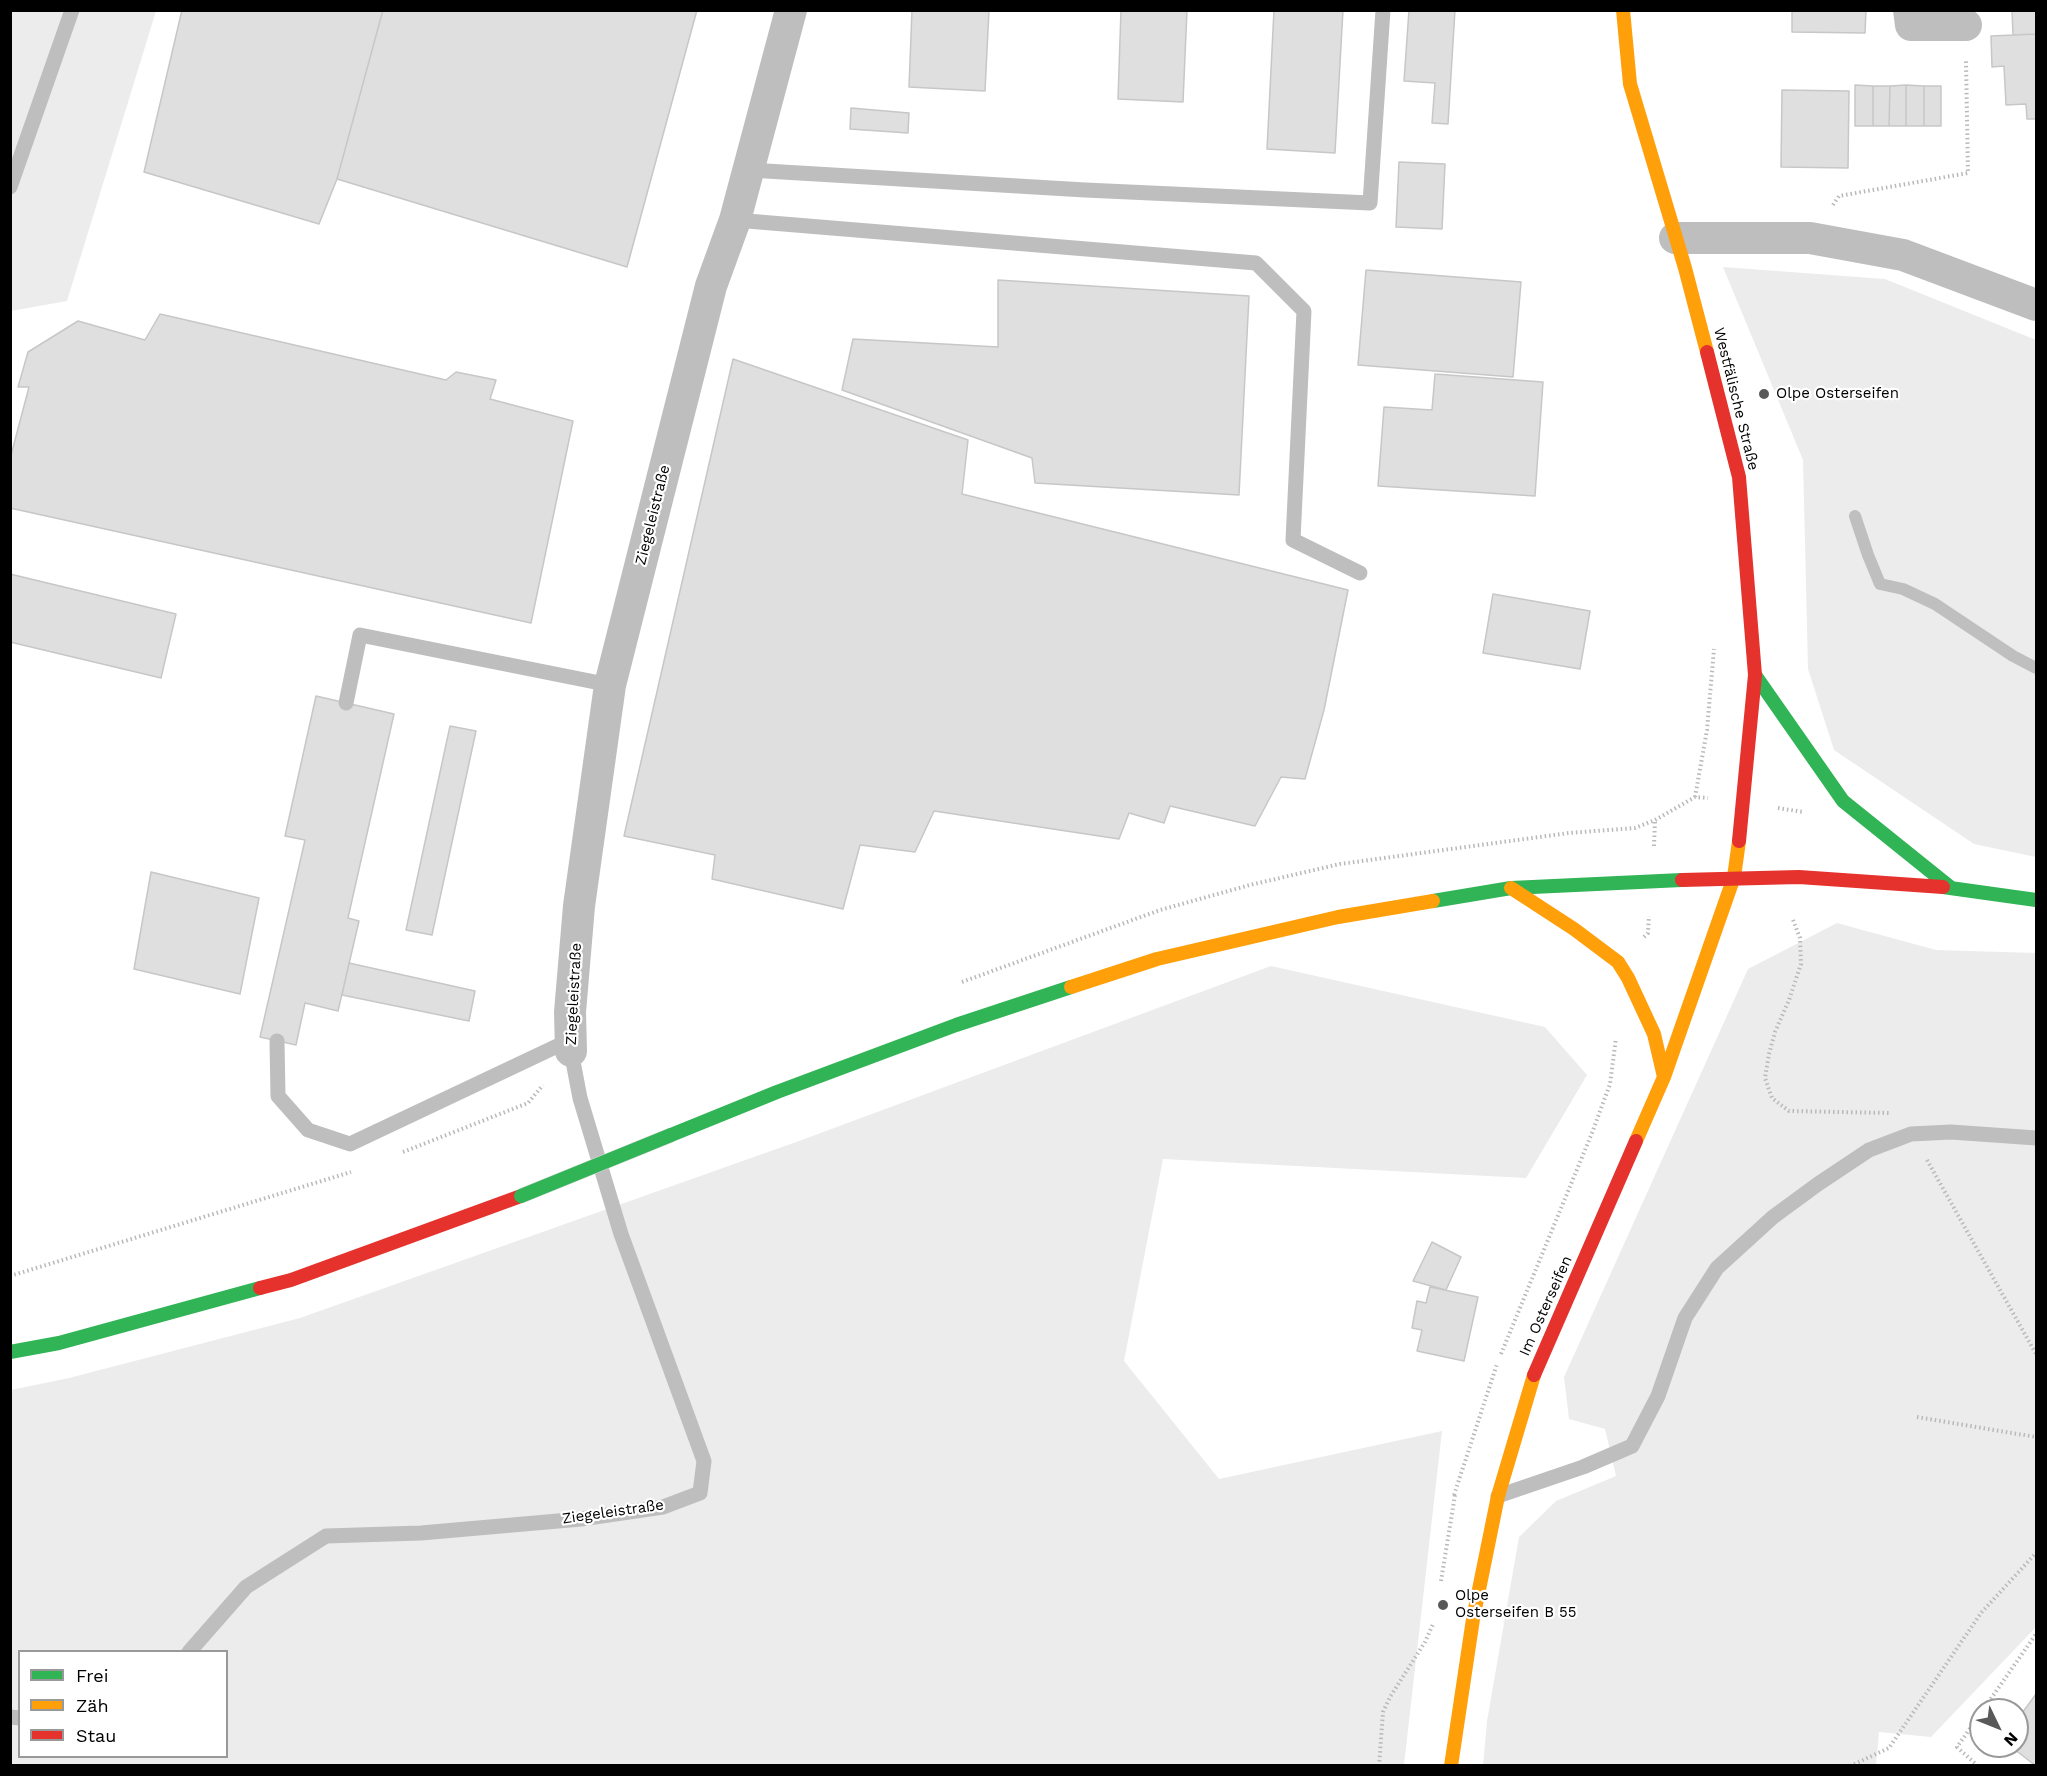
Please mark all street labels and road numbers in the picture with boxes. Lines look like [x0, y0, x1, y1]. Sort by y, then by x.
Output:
street label: Westfälische Straße [1710, 326, 1762, 472]
street label: Ziegeleistraße [632, 463, 674, 567]
street label: Ziegeleistraße [562, 942, 586, 1046]
street label: Im Osterseifen [1516, 1253, 1576, 1359]
street label: Ziegeleistraße [561, 1496, 665, 1528]

